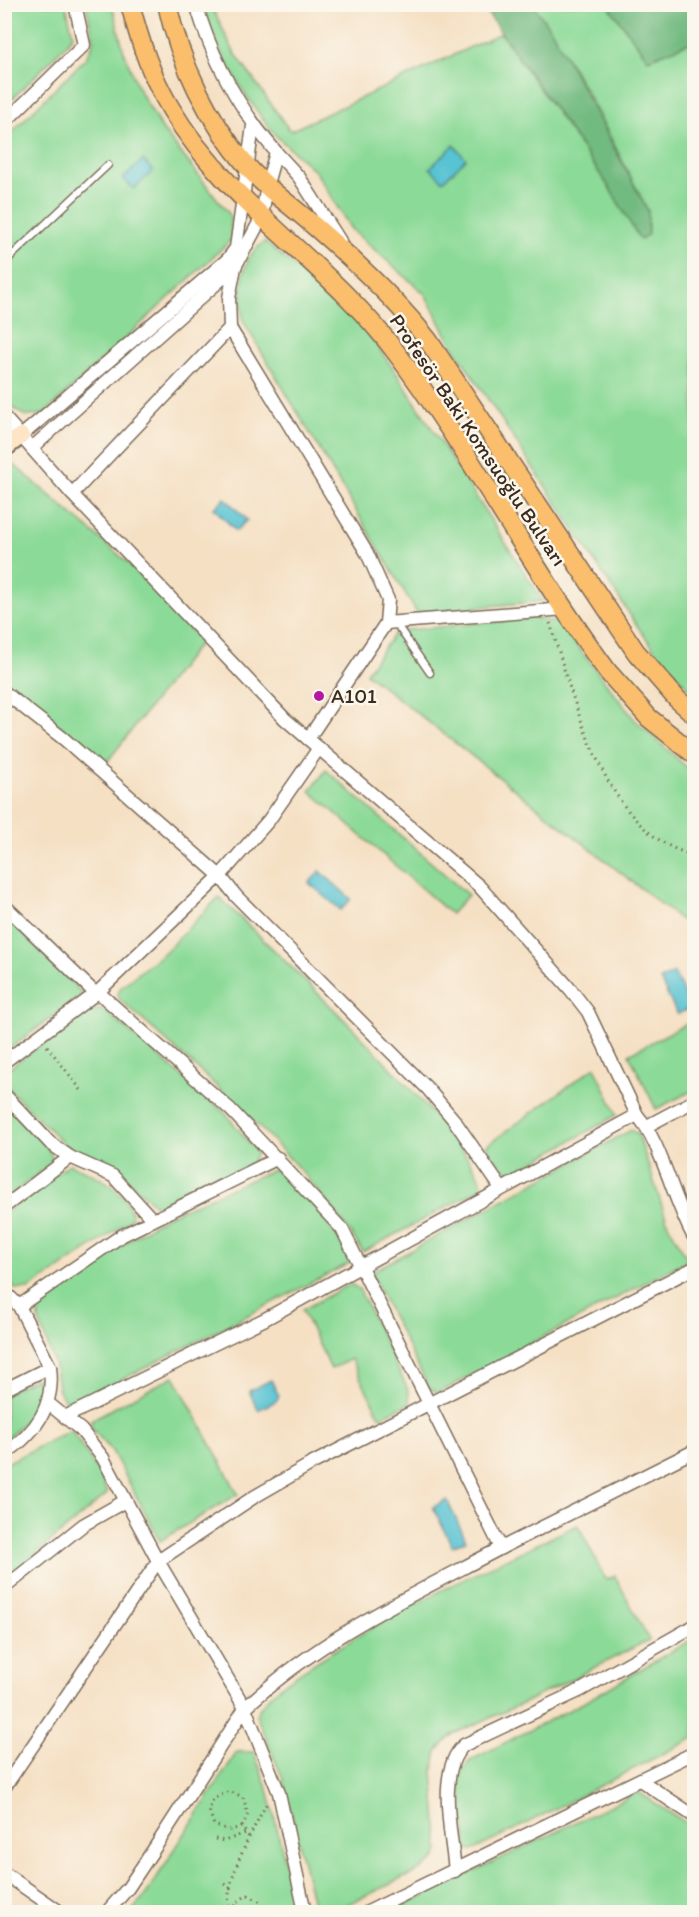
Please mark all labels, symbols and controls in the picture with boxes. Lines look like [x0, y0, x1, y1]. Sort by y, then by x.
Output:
street label: Profesör Baki Komsuoğlu Bulvarı [385, 309, 572, 571]
place label: A101 [331, 683, 377, 708]
marker: A101 [312, 689, 326, 703]

